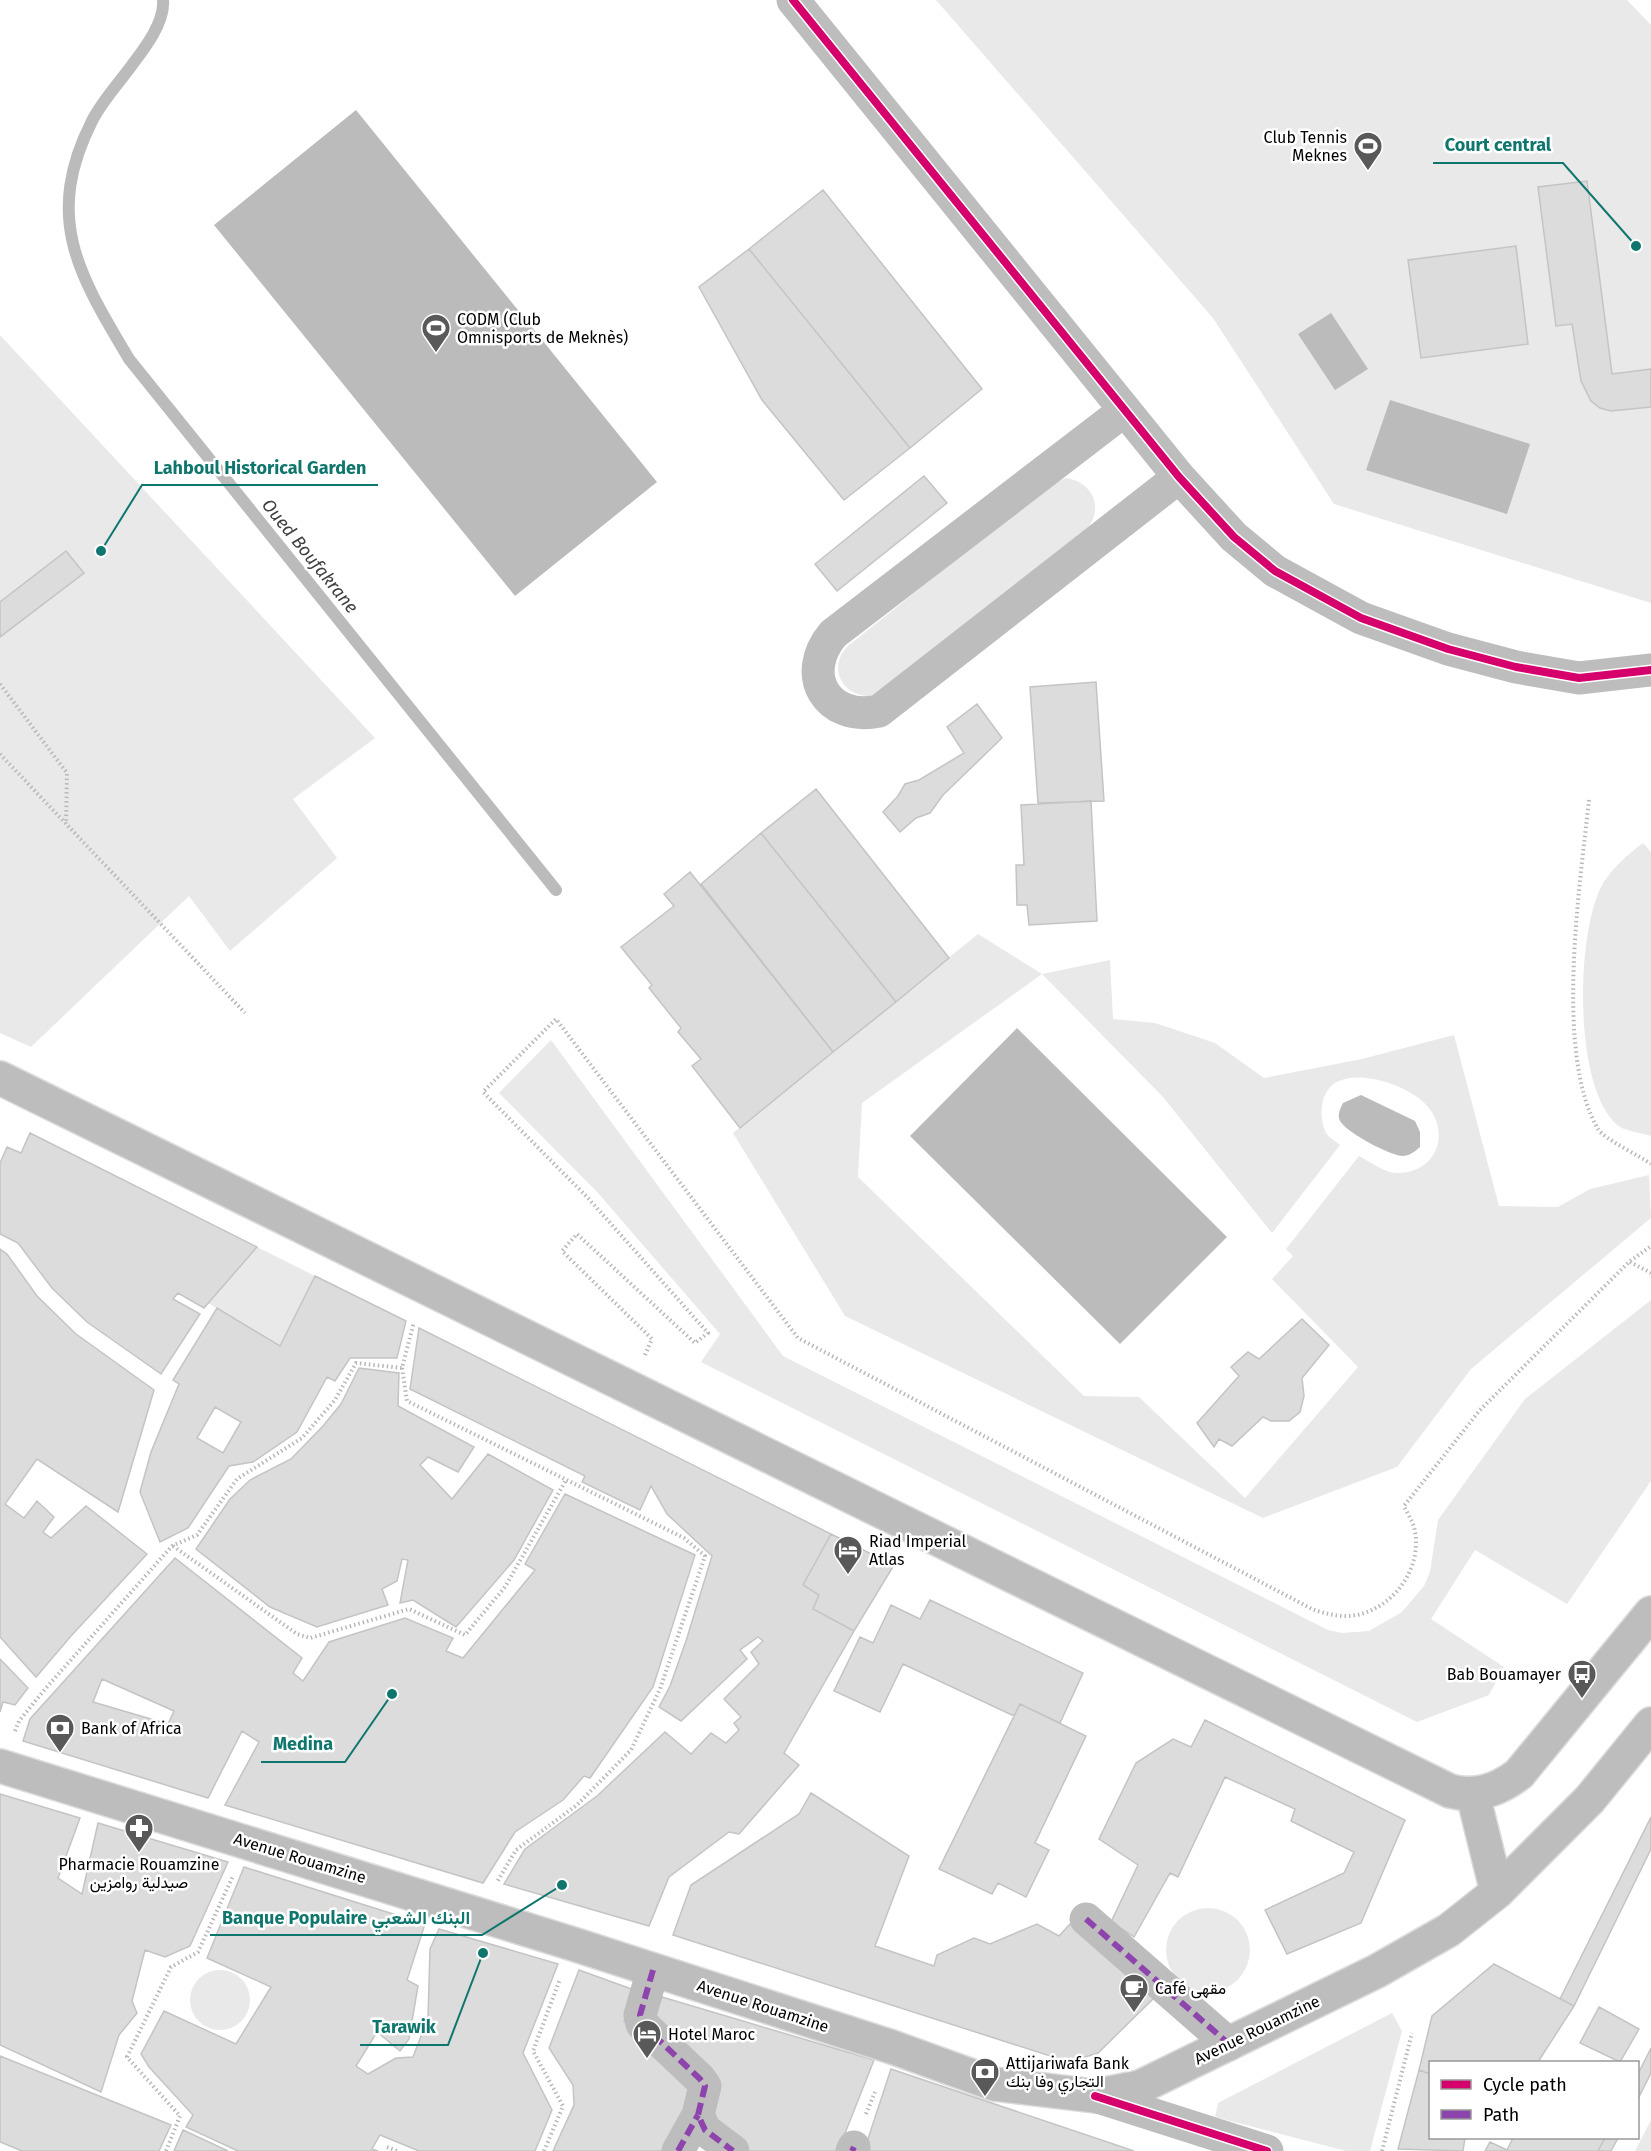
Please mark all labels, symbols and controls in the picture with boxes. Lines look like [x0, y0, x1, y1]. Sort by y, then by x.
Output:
callout: Court central [1433, 127, 1563, 163]
place label: Club Tennis Meknes [1264, 128, 1347, 165]
sports icon: Club Tennis Meknes [1352, 130, 1384, 172]
text: Court central [1445, 134, 1552, 156]
place label: CODM (Club Omnisports de Meknès) [457, 310, 628, 347]
sports icon: CODM (Club Omnisports de Meknès) [420, 312, 452, 354]
callout: Lahboul Historical Garden [142, 449, 378, 485]
text: Lahboul Historical Garden [154, 457, 366, 479]
water label: Oued Boufakrane [257, 494, 363, 618]
place label: Riad Imperial Atlas [869, 1532, 967, 1569]
hotel icon: Riad Imperial Atlas [832, 1534, 864, 1576]
bus stop icon: Bab Bouamayer [1566, 1658, 1598, 1700]
place label: Bab Bouamayer [1447, 1665, 1562, 1684]
bank icon: Bank of Africa [44, 1712, 76, 1754]
place label: Bank of Africa [81, 1719, 182, 1738]
callout: Medina [261, 1726, 345, 1762]
text: Medina [273, 1733, 333, 1755]
pharmacy icon: Pharmacie Rouamzine صيدلية روامزين [123, 1812, 155, 1854]
street label: Avenue Rouamzine [231, 1829, 369, 1887]
place label: Pharmacie Rouamzine صيدلية روامزين [59, 1855, 219, 1893]
callout: Banque Populaire البنك الشعبي [210, 1899, 482, 1935]
text: Banque Populaire البنك الشعبي [222, 1907, 470, 1933]
cafe icon: Café مقهى [1118, 1972, 1150, 2014]
street label: Avenue Rouamzine [695, 1976, 831, 2036]
place label: Café مقهى [1155, 1979, 1226, 1999]
street label: Avenue Rouamzine [1191, 1991, 1323, 2069]
callout: Tarawik [360, 2009, 448, 2045]
text: Tarawik [372, 2016, 437, 2038]
hotel icon: Hotel Maroc [631, 2018, 663, 2060]
place label: Hotel Maroc [668, 2025, 756, 2044]
place label: Attijariwafa Bank التجاري وفا بنك [1006, 2054, 1130, 2095]
bank icon: Attijariwafa Bank التجاري وفا بنك [969, 2056, 1001, 2098]
legend [1429, 2061, 1639, 2139]
text: Cycle path [1483, 2074, 1567, 2096]
text: Path [1483, 2104, 1519, 2126]

